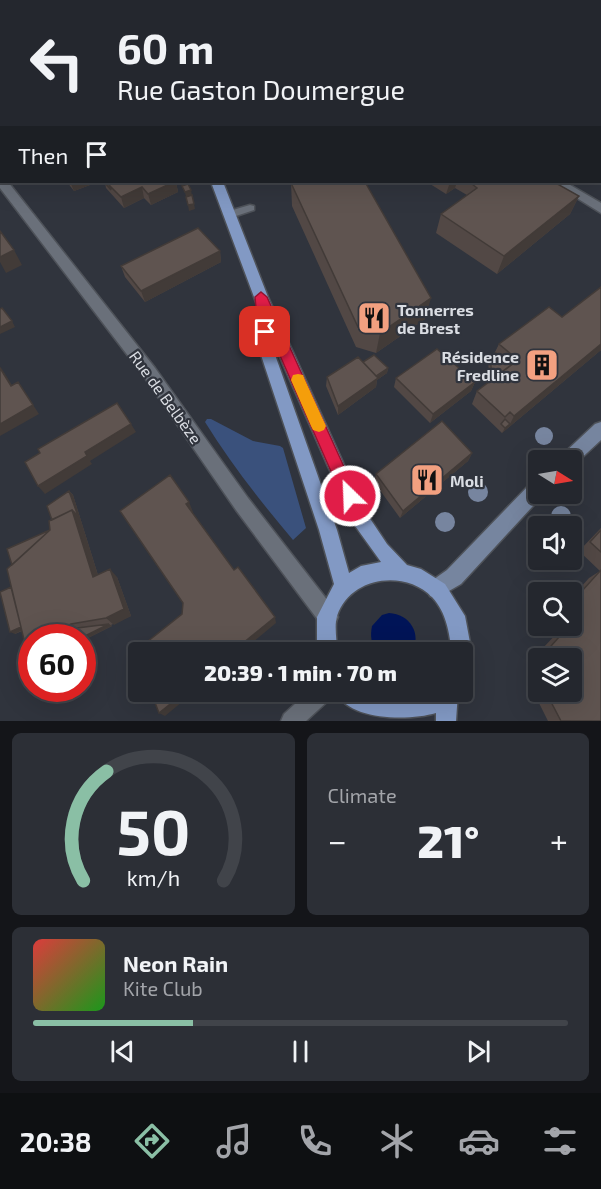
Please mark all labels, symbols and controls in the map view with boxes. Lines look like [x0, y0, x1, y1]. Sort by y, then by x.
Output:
text: 60 m [117, 22, 214, 72]
icon: left [18, 24, 96, 102]
text: Rue Gaston Doumergue [117, 73, 405, 105]
icon: arrive [80, 138, 113, 171]
text: Then [18, 142, 68, 168]
restaurant icon: Tonnerres de Brest [356, 300, 392, 336]
place label: Tonnerres de Brest [397, 300, 474, 337]
pin [239, 306, 290, 357]
icon: arrive [248, 315, 281, 348]
street label: Rue de Belbèze [126, 347, 206, 447]
place label: Résidence Fredline [442, 347, 519, 384]
building icon: Résidence Fredline [524, 347, 560, 383]
north arrow [528, 450, 582, 504]
map controls [528, 450, 582, 702]
restaurant icon: Moli [409, 462, 445, 498]
position arrow [318, 464, 382, 528]
place label: Moli [450, 471, 484, 490]
button: sound [528, 516, 582, 570]
button: search [528, 582, 582, 636]
speed limit sign: 60 [18, 624, 96, 702]
button: layers [528, 648, 582, 702]
text: 20:39 · 1 min · 70 m [204, 659, 397, 685]
text: Climate [328, 783, 397, 807]
text: 50 [116, 793, 190, 868]
text: 21° [417, 813, 479, 867]
text: − [328, 820, 347, 860]
text: + [550, 820, 568, 860]
text: km/h [127, 865, 180, 890]
text: Neon Rain [123, 950, 228, 976]
text: Kite Club [123, 976, 203, 1000]
icon: previous [106, 1035, 139, 1068]
icon: pause [284, 1035, 317, 1068]
icon: next [462, 1035, 495, 1068]
icon: directions [131, 1120, 173, 1162]
icon: music [213, 1120, 255, 1162]
icon: phone [294, 1120, 336, 1162]
icon: climate [376, 1120, 418, 1162]
icon: car [458, 1120, 500, 1162]
icon: filters [539, 1120, 581, 1162]
text: 20:38 [20, 1125, 92, 1157]

